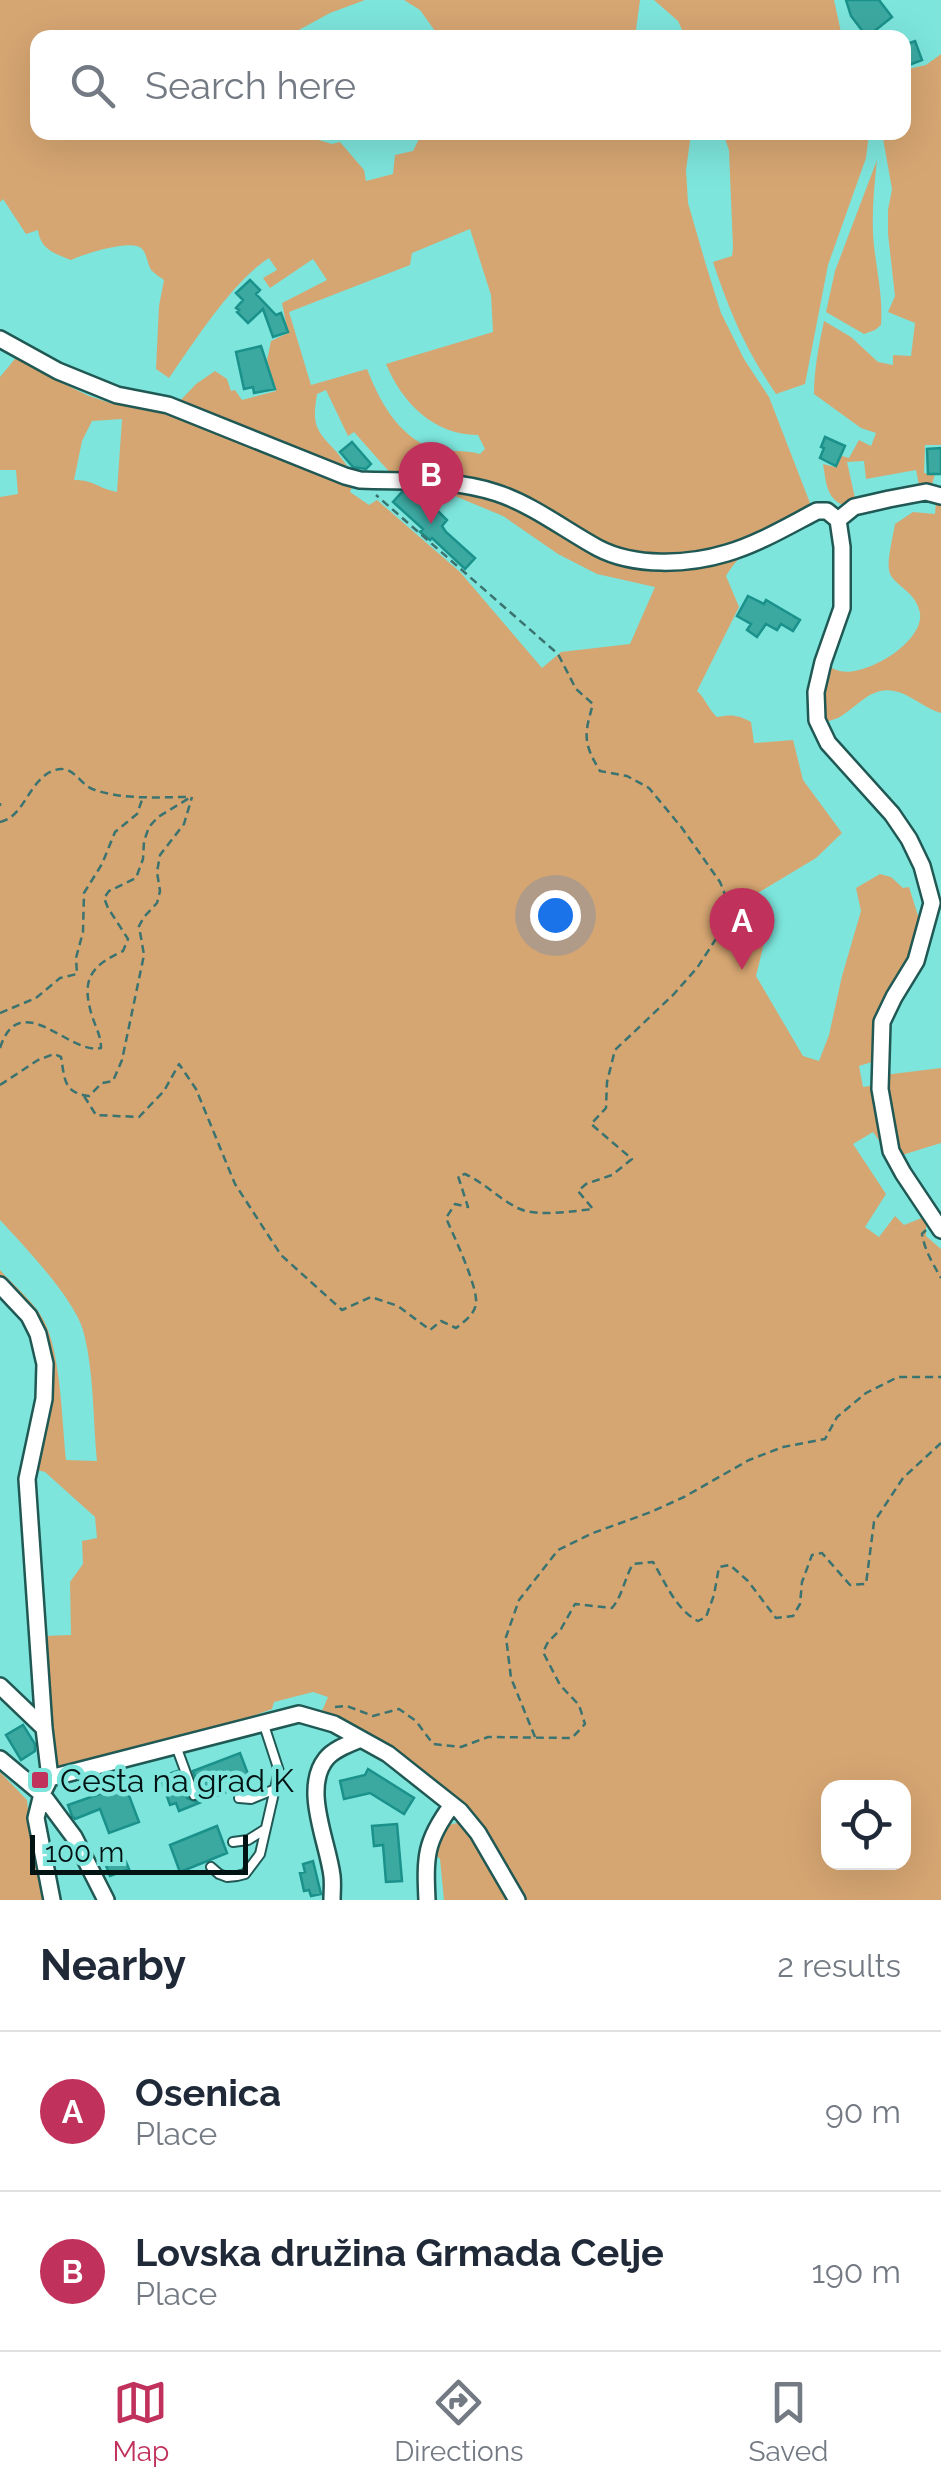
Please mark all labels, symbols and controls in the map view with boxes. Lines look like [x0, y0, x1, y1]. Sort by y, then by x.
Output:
search box [30, 30, 911, 140]
icon: search [65, 58, 120, 113]
text: Search here [145, 63, 356, 108]
pin: B [398, 442, 464, 524]
pin: A [710, 888, 774, 970]
your location [530, 890, 581, 941]
place label: Cesta na grad K [60, 1762, 294, 1799]
marker: Cesta na grad K [29, 1769, 51, 1791]
map controls [821, 1780, 911, 1870]
button: locate [821, 1780, 911, 1870]
scale bar [30, 1830, 248, 1874]
text: 100 m [45, 1836, 124, 1869]
text: Nearby [40, 1941, 186, 1990]
text: 2 results [777, 1947, 901, 1984]
text: Osenica [135, 2070, 281, 2115]
text: A [62, 2093, 83, 2130]
text: 90 m [825, 2093, 901, 2130]
text: Place [135, 2115, 217, 2152]
text: Lovska družina Grmada Celje [135, 2230, 664, 2275]
text: B [62, 2253, 83, 2290]
text: 190 m [811, 2253, 901, 2290]
text: Place [135, 2275, 217, 2312]
tab: Map [112, 2375, 169, 2468]
tab: Directions [394, 2375, 524, 2468]
tab: Saved [748, 2375, 829, 2468]

